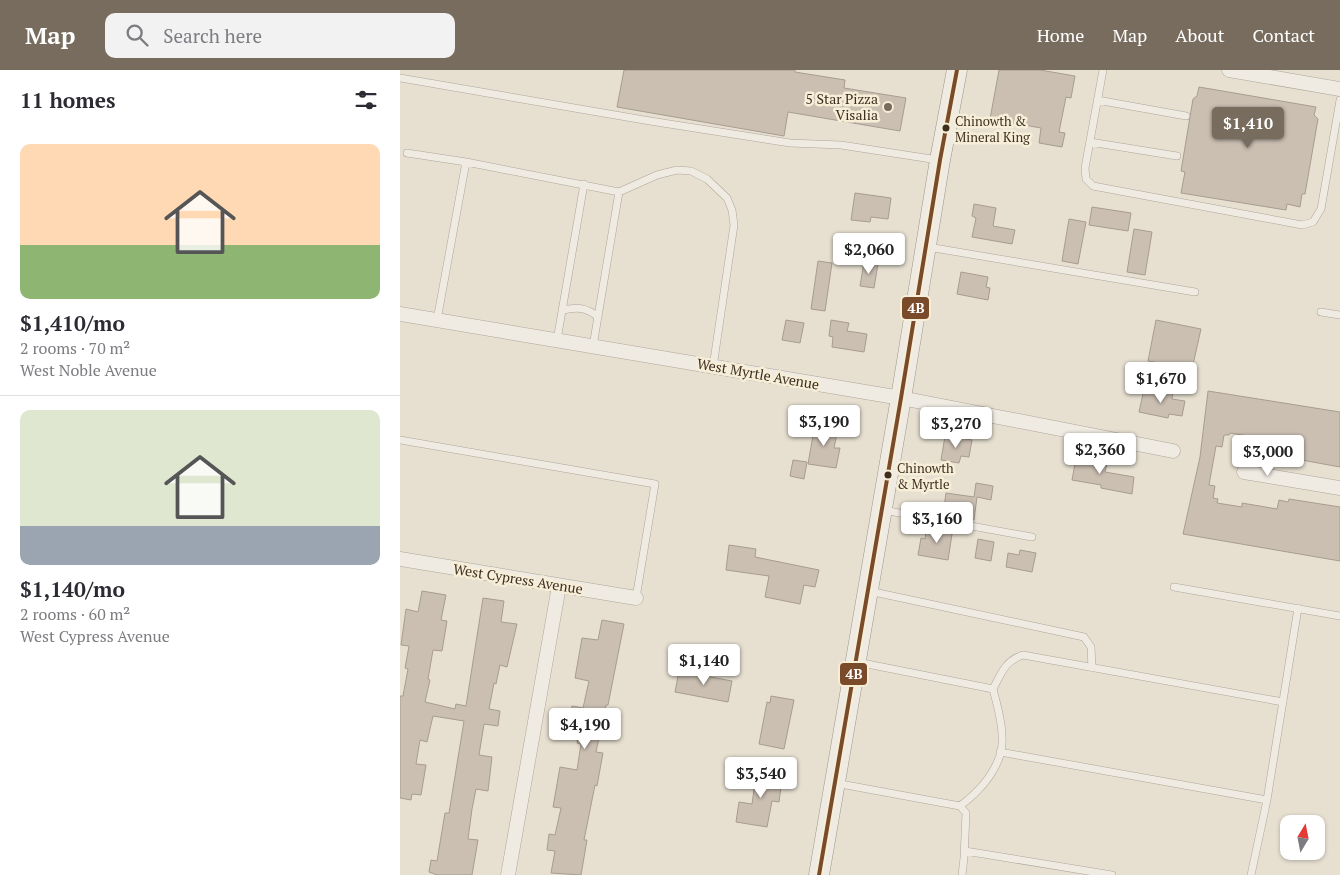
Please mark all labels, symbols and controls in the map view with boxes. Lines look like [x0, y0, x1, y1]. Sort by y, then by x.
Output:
search box [105, 13, 455, 58]
text: Map [25, 19, 75, 51]
icon: search [123, 21, 151, 49]
text: Search here [163, 23, 262, 48]
text: Home [1037, 23, 1084, 47]
text: Map [1112, 23, 1147, 47]
text: About [1175, 23, 1224, 47]
text: Contact [1252, 23, 1315, 47]
text: 11 homes [20, 86, 116, 114]
icon: filters [352, 86, 380, 114]
place label: 5 Star Pizza Visalia [806, 89, 878, 124]
marker: 5 Star Pizza Visalia [882, 101, 894, 113]
pin: $1,410 [1207, 106, 1289, 149]
place label: Chinowth & Mineral King [955, 112, 1030, 146]
text: $1,410 [1223, 112, 1273, 134]
marker: Chinowth & Mineral King [941, 123, 951, 133]
icon: home [155, 177, 245, 267]
pin: $2,060 [828, 232, 910, 275]
text: $2,060 [844, 238, 894, 260]
line badge: 4B [901, 296, 930, 320]
text: 4B [908, 298, 925, 317]
text: $1,410/mo [20, 309, 125, 337]
text: 2 rooms · 70 m² [20, 337, 130, 359]
street label: West Myrtle Avenue [695, 353, 821, 394]
text: West Noble Avenue [20, 359, 157, 381]
pin: $1,670 [1120, 362, 1202, 404]
text: $1,670 [1136, 367, 1186, 389]
pin: $3,190 [783, 404, 865, 447]
pin: $3,270 [915, 406, 997, 449]
text: $3,190 [799, 410, 849, 432]
text: $3,270 [931, 412, 981, 434]
pin: $2,360 [1059, 432, 1141, 475]
pin: $3,000 [1227, 434, 1309, 477]
text: $2,360 [1075, 438, 1125, 460]
text: $3,000 [1243, 440, 1293, 462]
icon: home [155, 442, 245, 532]
place label: Chinowth & Myrtle [897, 459, 954, 493]
marker: Chinowth & Myrtle [883, 470, 893, 480]
pin: $3,160 [896, 502, 978, 544]
text: $3,160 [912, 507, 962, 529]
street label: West Cypress Avenue [452, 559, 584, 598]
text: $1,140/mo [20, 575, 125, 603]
text: 2 rooms · 60 m² [20, 603, 130, 625]
text: West Cypress Avenue [20, 625, 170, 647]
pin: $1,140 [663, 644, 745, 686]
text: $1,140 [679, 649, 729, 671]
line badge: 4B [839, 662, 868, 686]
text: 4B [846, 664, 863, 683]
pin: $4,190 [544, 708, 626, 750]
text: $4,190 [560, 713, 610, 735]
pin: $3,540 [720, 756, 802, 799]
text: $3,540 [736, 762, 786, 784]
north arrow [1280, 815, 1325, 860]
map controls [1280, 815, 1325, 860]

